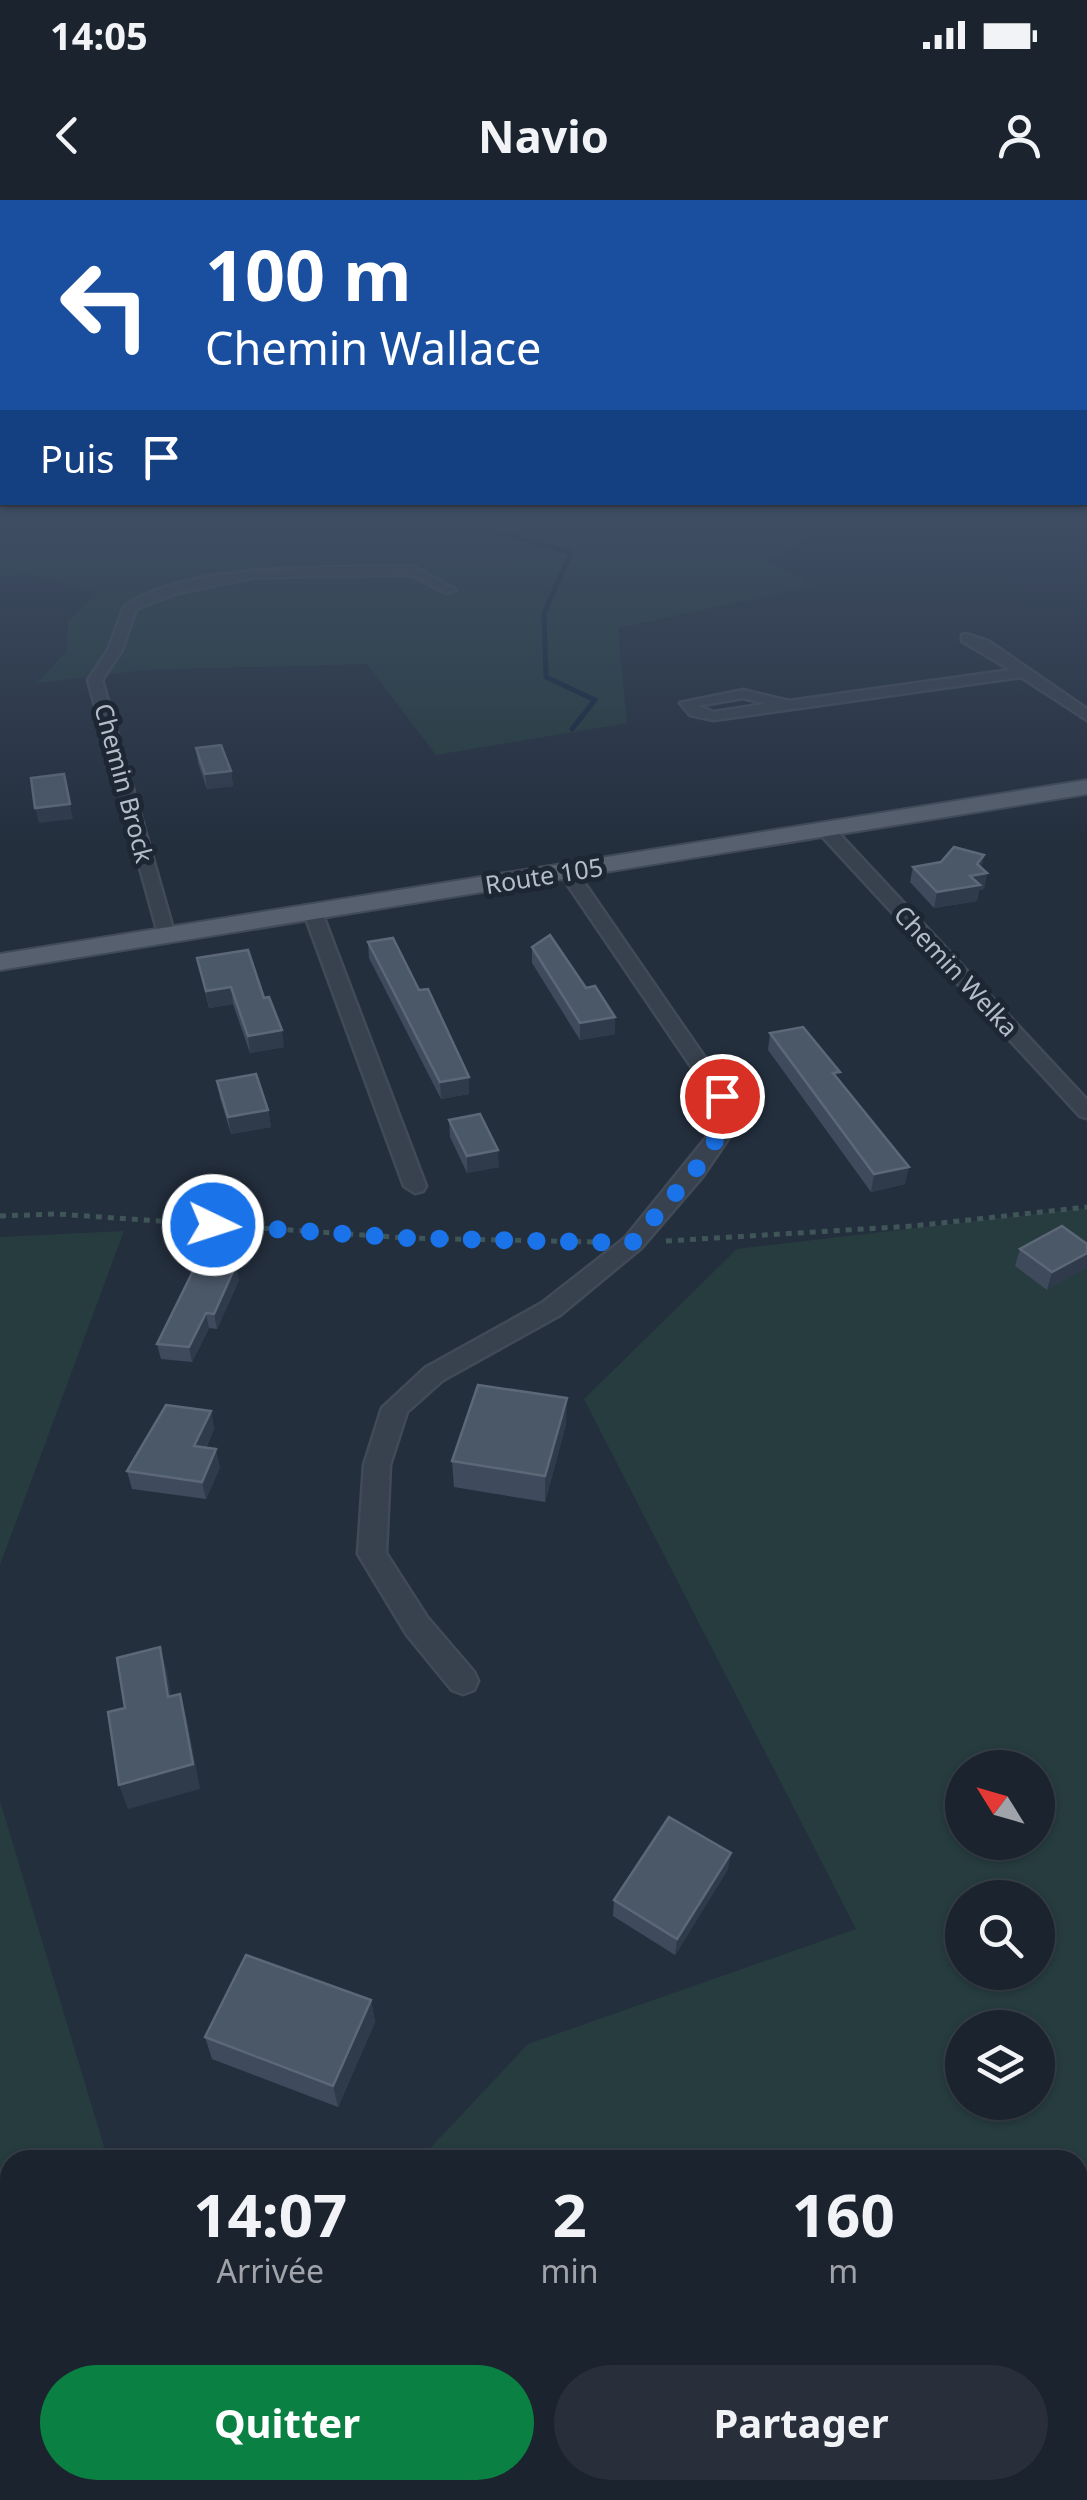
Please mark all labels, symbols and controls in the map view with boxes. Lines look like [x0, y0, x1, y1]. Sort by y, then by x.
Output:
text: 14:05 [50, 9, 148, 61]
text: Navio [478, 105, 609, 166]
icon: back [40, 108, 95, 163]
icon: person [992, 108, 1047, 163]
text: 100 m [205, 226, 412, 322]
icon: left [40, 240, 170, 370]
text: Chemin Wallace [205, 317, 541, 378]
icon: arrive [134, 430, 189, 485]
text: Puis [40, 432, 114, 484]
street label: Chemin Brock [87, 699, 163, 867]
street label: Route 105 [483, 849, 605, 901]
street label: Chemin Welka [887, 897, 1026, 1043]
pin [680, 1054, 765, 1139]
icon: arrive [695, 1069, 750, 1124]
position arrow [161, 1173, 265, 1277]
north arrow [945, 1750, 1055, 1860]
map controls [945, 1750, 1055, 2120]
button: search [945, 1880, 1055, 1990]
button: layers [945, 2010, 1055, 2120]
text: 14:07 [193, 2173, 347, 2255]
text: 2 [552, 2173, 587, 2255]
text: 160 [792, 2173, 895, 2255]
text: Arrivée [217, 2249, 324, 2292]
text: min [541, 2249, 599, 2292]
text: m [828, 2249, 858, 2292]
button: Quitter [40, 2365, 534, 2480]
button: Partager [554, 2365, 1048, 2480]

